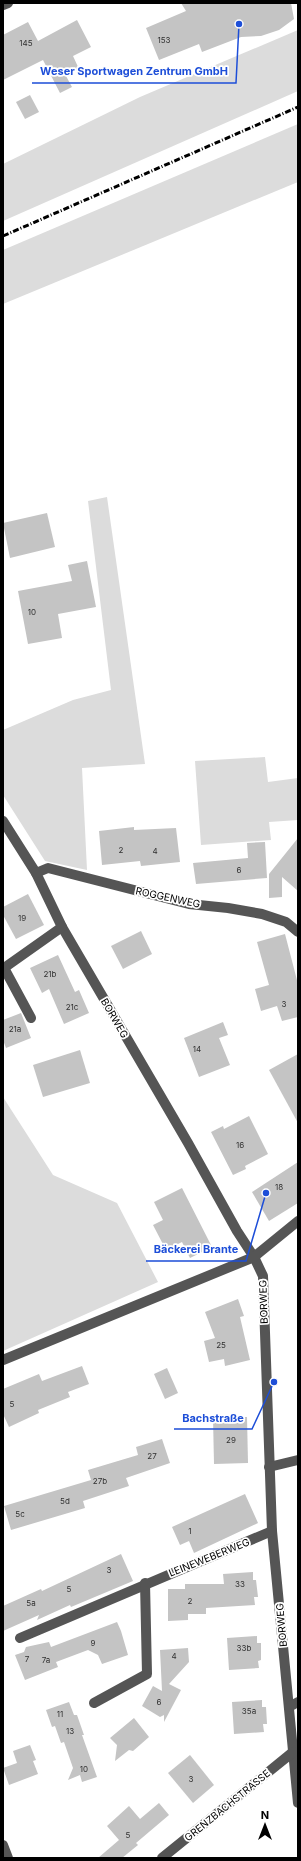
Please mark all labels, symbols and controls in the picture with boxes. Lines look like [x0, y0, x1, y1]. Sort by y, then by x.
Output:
house number: 153 [157, 35, 171, 45]
house number: 145 [19, 38, 33, 48]
callout: Weser Sportwagen Zentrum GmbH [32, 60, 236, 83]
text: Weser Sportwagen Zentrum GmbH [40, 64, 228, 78]
house number: 10 [28, 607, 36, 617]
house number: 2 [119, 845, 124, 855]
house number: 4 [152, 846, 158, 856]
house number: 6 [237, 865, 242, 875]
street label: ROGGENWEG [135, 884, 201, 910]
house number: 19 [18, 913, 26, 923]
house number: 21b [43, 969, 57, 979]
street label: BORWEG [99, 996, 131, 1040]
house number: 3 [282, 999, 287, 1009]
house number: 21c [66, 1002, 79, 1012]
house number: 21a [9, 1024, 21, 1034]
house number: 14 [193, 1044, 201, 1054]
house number: 16 [236, 1140, 244, 1150]
house number: 18 [275, 1182, 283, 1192]
callout: Bäckerei Brante [146, 1238, 246, 1261]
text: Bäckerei Brante [154, 1242, 239, 1256]
street label: BORWEG [256, 1280, 270, 1324]
house number: 25 [216, 1340, 226, 1350]
house number: 5 [10, 1399, 15, 1409]
callout: Bachstraße [174, 1406, 252, 1429]
text: Bachstraße [182, 1411, 244, 1425]
house number: 29 [226, 1435, 236, 1445]
house number: 27 [147, 1451, 157, 1461]
house number: 27b [93, 1476, 107, 1486]
house number: 5d [60, 1496, 70, 1506]
house number: 5c [15, 1509, 25, 1519]
house number: 1 [188, 1526, 192, 1536]
street label: LEINEWEBERWEG [167, 1535, 251, 1579]
house number: 3 [107, 1565, 112, 1575]
house number: 33 [235, 1579, 245, 1589]
house number: 5 [67, 1584, 72, 1594]
house number: 2 [188, 1596, 193, 1606]
house number: 5a [26, 1598, 36, 1608]
street label: BORWEG [273, 1603, 289, 1647]
house number: 9 [91, 1638, 96, 1648]
house number: 33b [237, 1643, 251, 1653]
house number: 4 [171, 1651, 177, 1661]
house number: 7 [25, 1654, 30, 1664]
house number: 7a [42, 1655, 50, 1665]
house number: 6 [157, 1697, 162, 1707]
house number: 35a [242, 1706, 256, 1716]
house number: 11 [57, 1709, 63, 1719]
house number: 13 [66, 1726, 74, 1736]
house number: 10 [80, 1764, 88, 1774]
street label: GRENZBACHSTRASSE [182, 1767, 272, 1843]
house number: 3 [189, 1774, 194, 1784]
north arrow [245, 1805, 285, 1845]
house number: 5 [126, 1830, 131, 1840]

